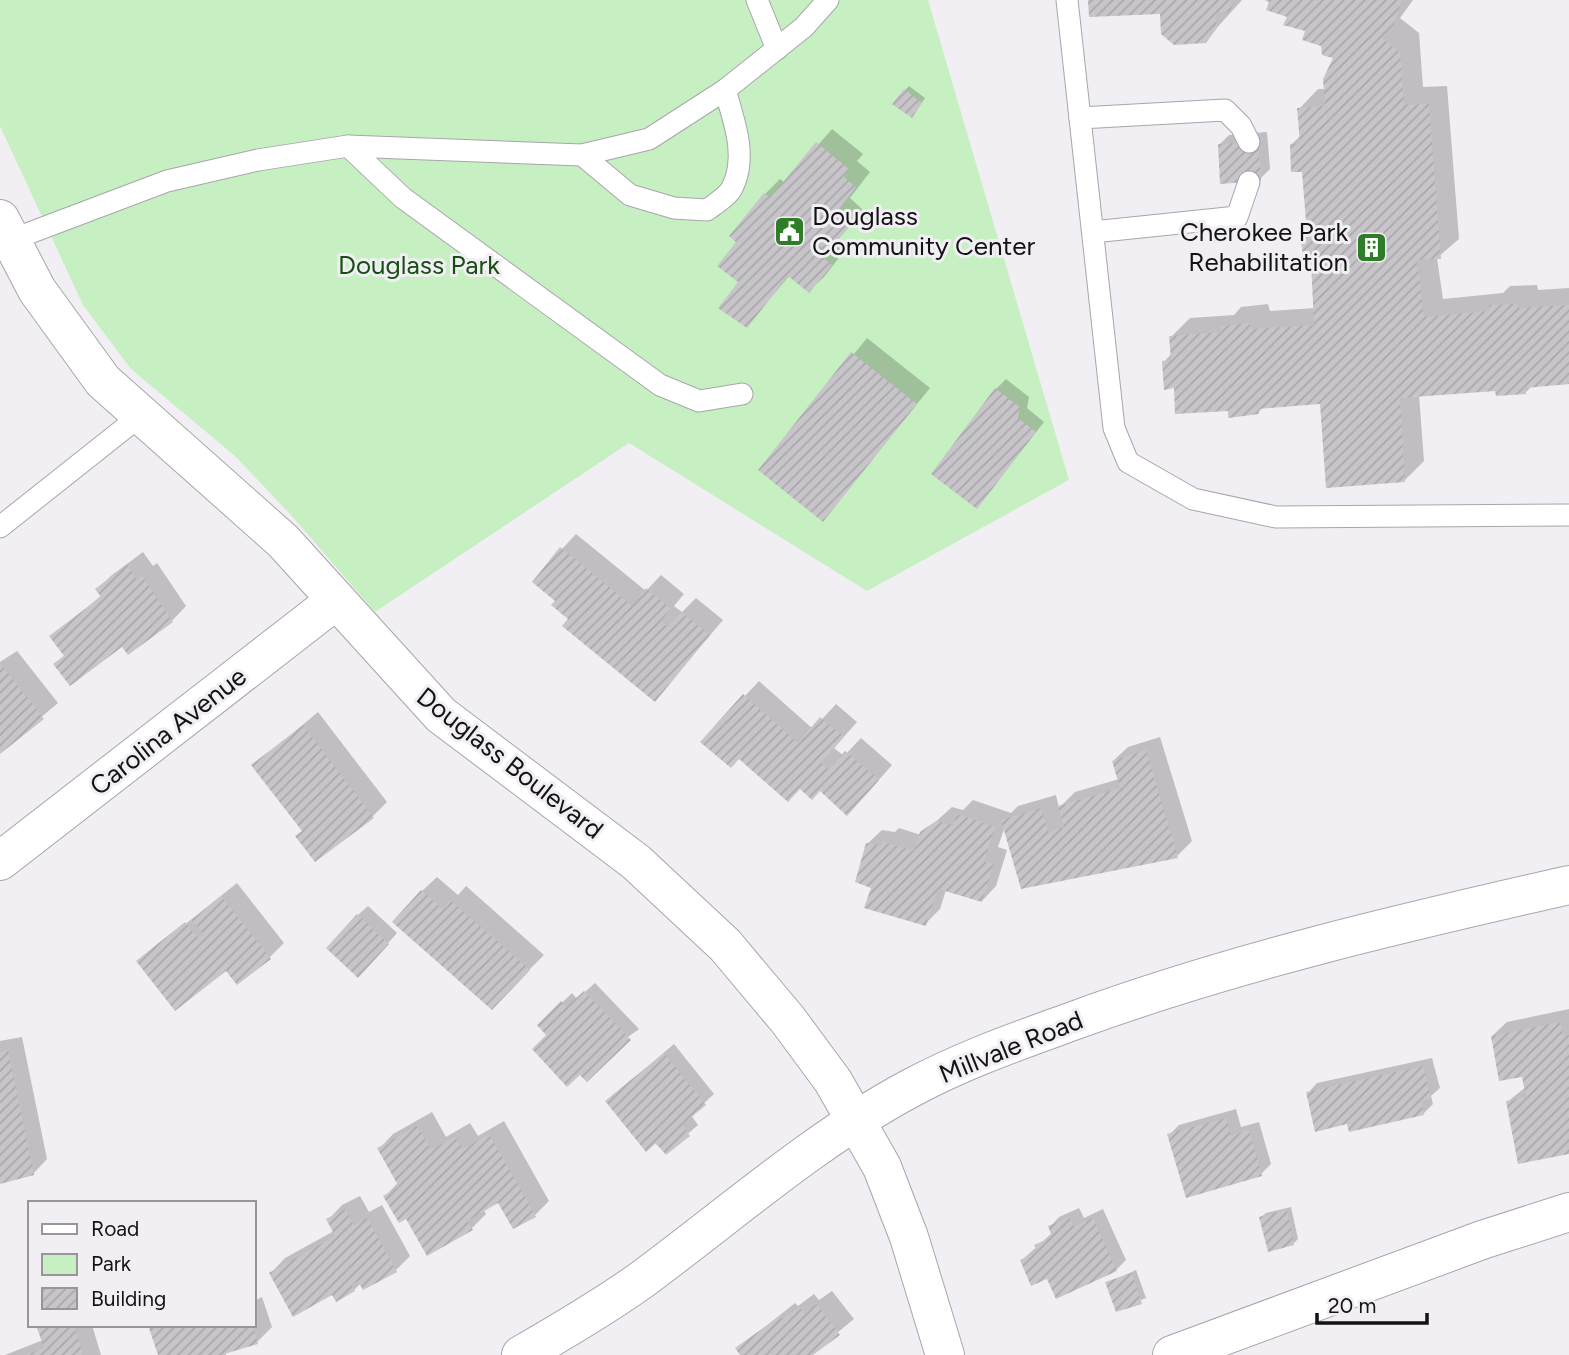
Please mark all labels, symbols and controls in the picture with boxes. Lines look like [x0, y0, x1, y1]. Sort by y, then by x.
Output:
place label: Douglass Community Center [812, 200, 1035, 262]
public building icon: Douglass Community Center [772, 214, 806, 248]
place label: Cherokee Park Rehabilitation [1180, 216, 1348, 278]
building icon: Cherokee Park Rehabilitation [1354, 230, 1388, 264]
park label: Douglass Park [338, 249, 500, 281]
street label: Carolina Avenue [83, 660, 253, 802]
street label: Douglass Boulevard [410, 680, 610, 846]
street label: Millvale Road [934, 1004, 1088, 1090]
legend [28, 1201, 256, 1327]
text: Road [91, 1216, 139, 1241]
text: Park [91, 1251, 132, 1276]
scale bar [1317, 1282, 1427, 1326]
text: Building [91, 1286, 166, 1311]
text: 20 m [1328, 1293, 1376, 1318]

